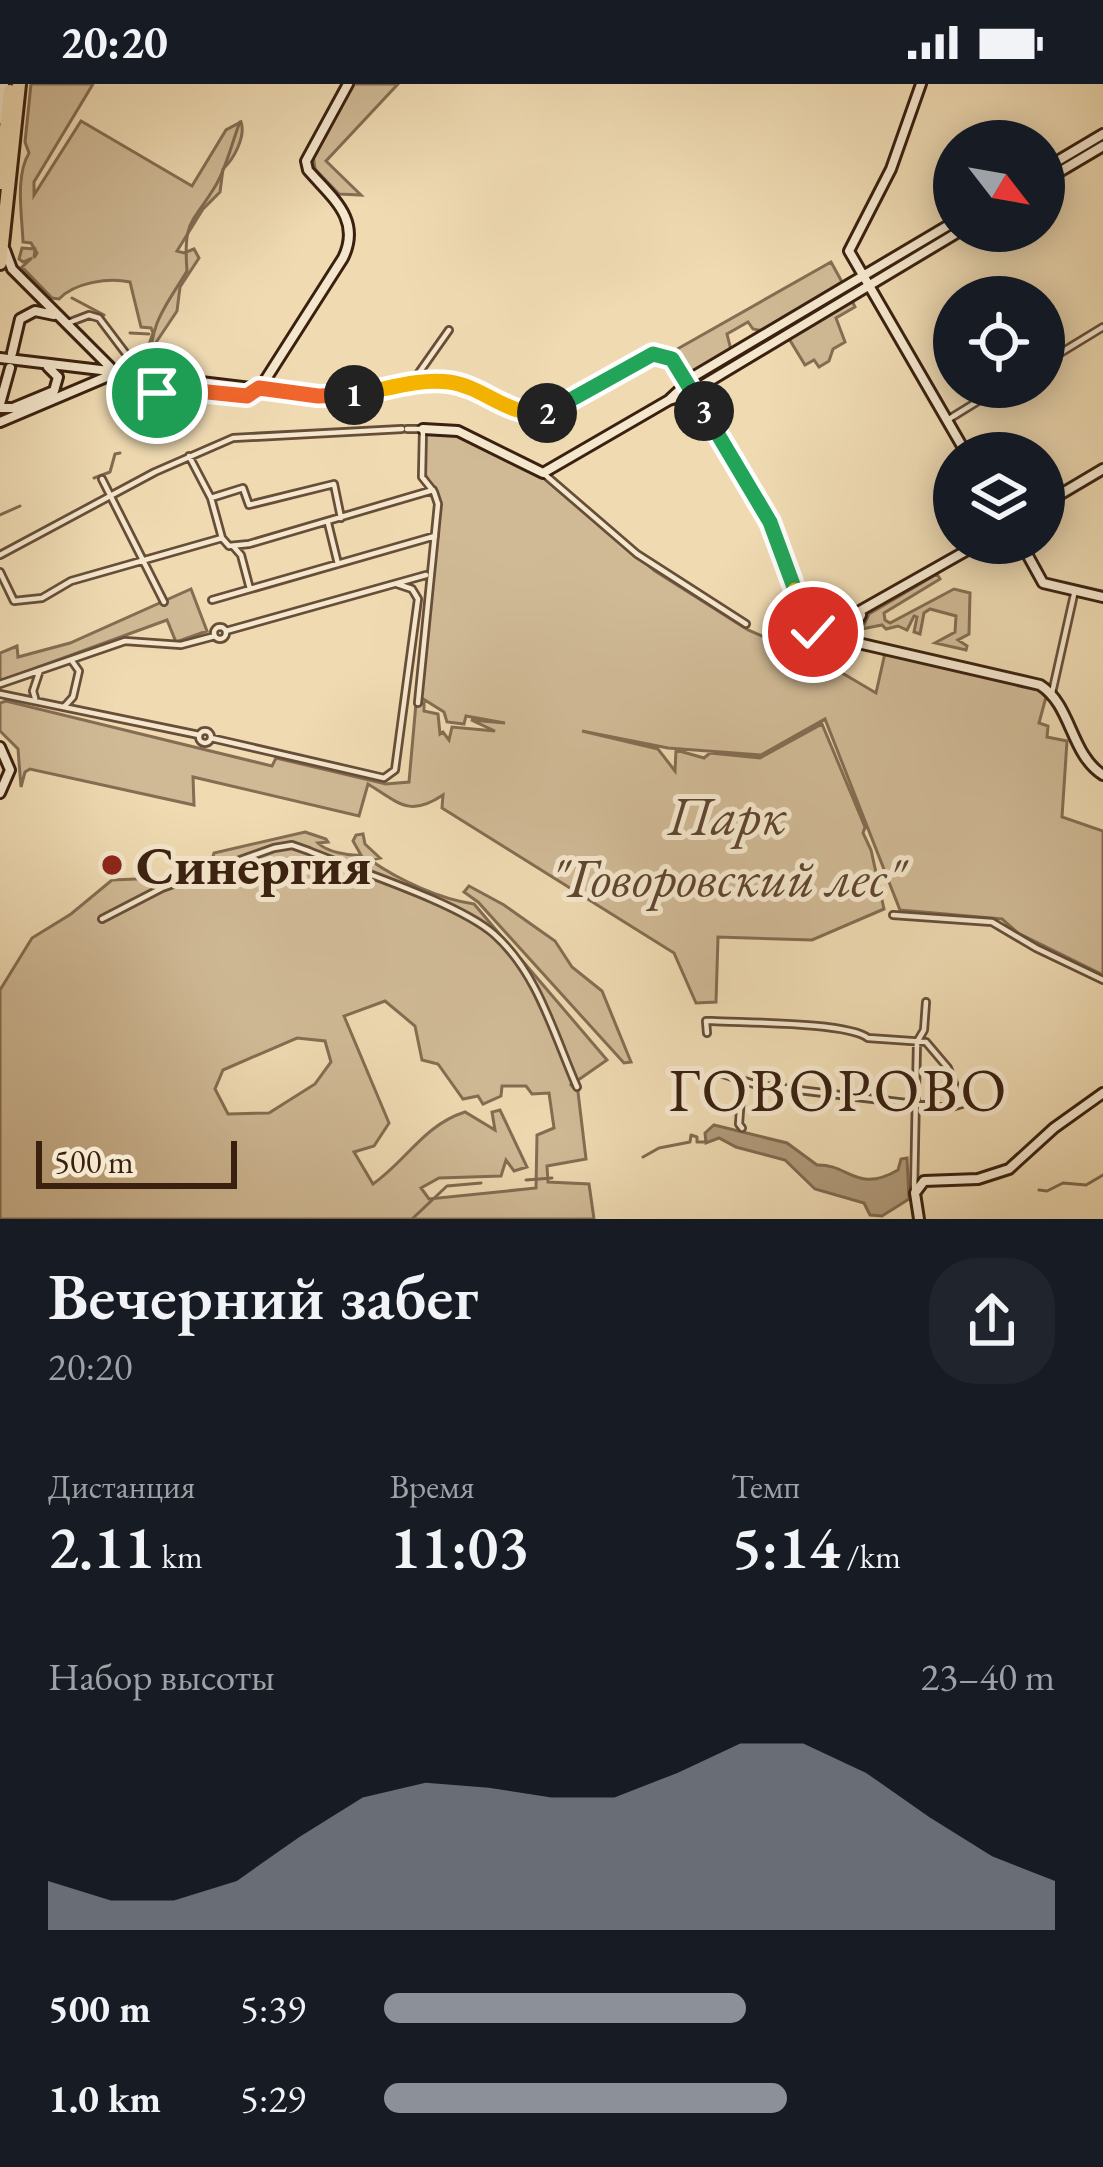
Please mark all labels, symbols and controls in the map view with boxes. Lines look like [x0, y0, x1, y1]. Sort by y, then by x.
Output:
text: 20:20 [60, 13, 168, 71]
north arrow [933, 120, 1065, 252]
map controls [933, 120, 1065, 564]
button: locate [933, 276, 1065, 408]
pin [106, 342, 208, 444]
icon: arrive [124, 360, 190, 426]
pin: 1 [324, 365, 384, 425]
text: 1 [345, 373, 363, 416]
pin: 3 [674, 381, 734, 441]
pin: 2 [517, 383, 577, 443]
text: 3 [695, 389, 713, 432]
text: 2 [538, 391, 556, 434]
button: layers [933, 432, 1065, 564]
pin [762, 581, 864, 683]
icon: check [780, 599, 846, 665]
park label: Парк "Говоровский лес" [550, 780, 909, 912]
place label: Синергия [136, 830, 372, 900]
marker: Синергия [99, 852, 125, 878]
district label: ГОВОРОВО [669, 1051, 1009, 1129]
scale bar [36, 1135, 237, 1188]
text: 500 m [54, 1140, 134, 1183]
text: Вечерний забег [48, 1253, 479, 1339]
button: share [929, 1258, 1055, 1384]
text: 20:20 [48, 1341, 133, 1392]
text: Дистанция [48, 1465, 195, 1508]
text: Время [390, 1465, 474, 1508]
text: Темп [731, 1465, 800, 1508]
text: 2.11 [48, 1508, 155, 1586]
text: 11:03 [390, 1508, 529, 1586]
text: 5:14 [731, 1508, 840, 1586]
text: km [155, 1535, 203, 1578]
text: /km [840, 1535, 901, 1578]
text: Набор высоты [48, 1651, 275, 1702]
text: 23–40 m [921, 1651, 1055, 1702]
text: 500 m [48, 1983, 151, 2034]
text: 5:39 [240, 1983, 306, 2034]
text: 1.0 km [48, 2073, 161, 2124]
text: 5:29 [240, 2073, 306, 2124]

